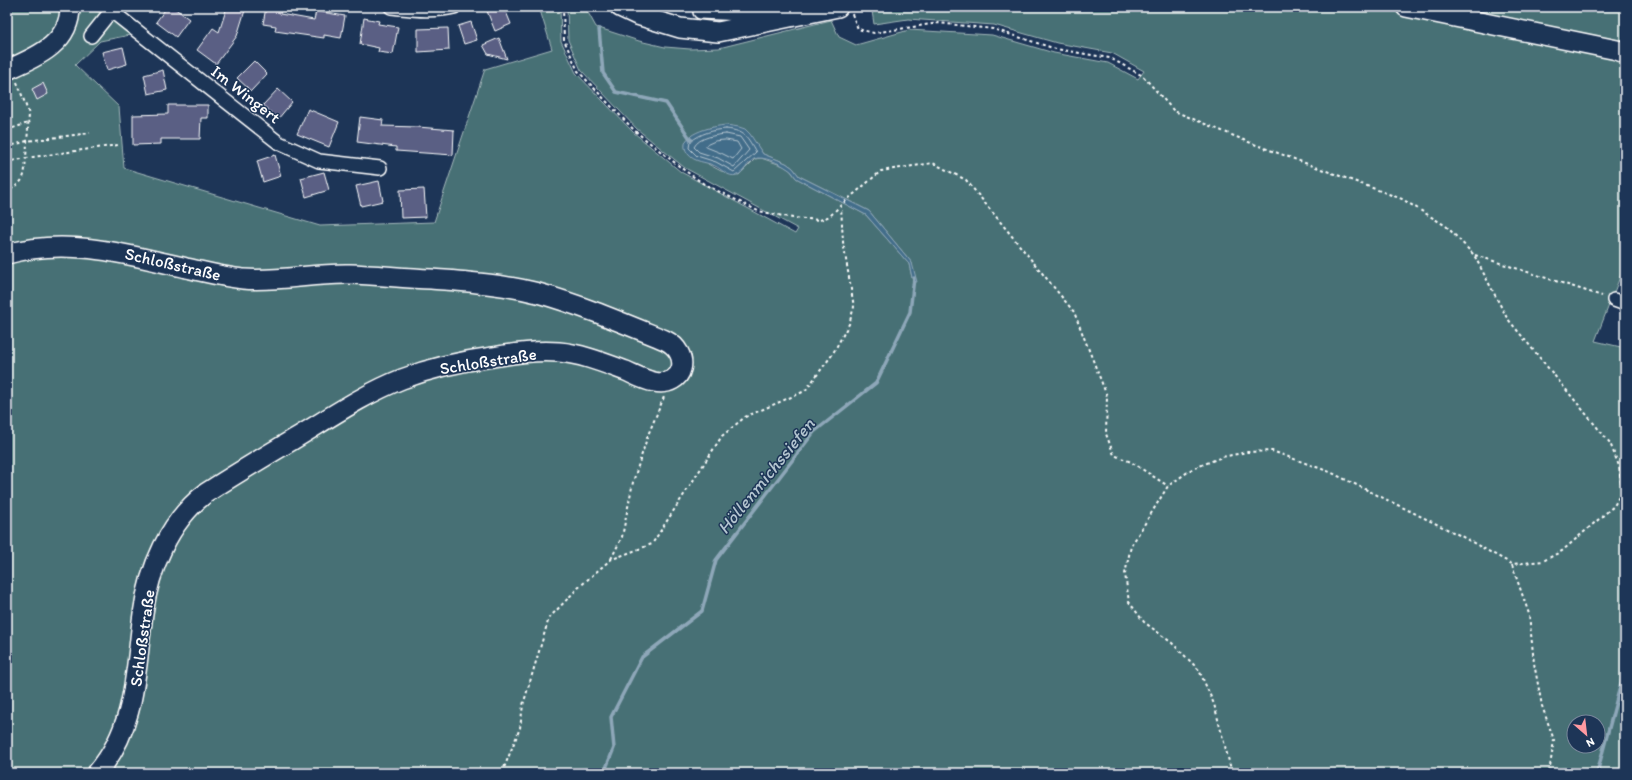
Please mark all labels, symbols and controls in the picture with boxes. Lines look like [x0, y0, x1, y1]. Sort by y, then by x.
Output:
street label: Im Wingert [207, 61, 285, 128]
street label: Schloßstraße [123, 243, 223, 285]
street label: Schloßstraße [438, 343, 538, 379]
water label: Höllenmichssiefen [712, 413, 820, 538]
street label: Schloßstraße [125, 588, 159, 688]
north arrow [1566, 714, 1606, 754]
text: N [1584, 735, 1597, 750]

